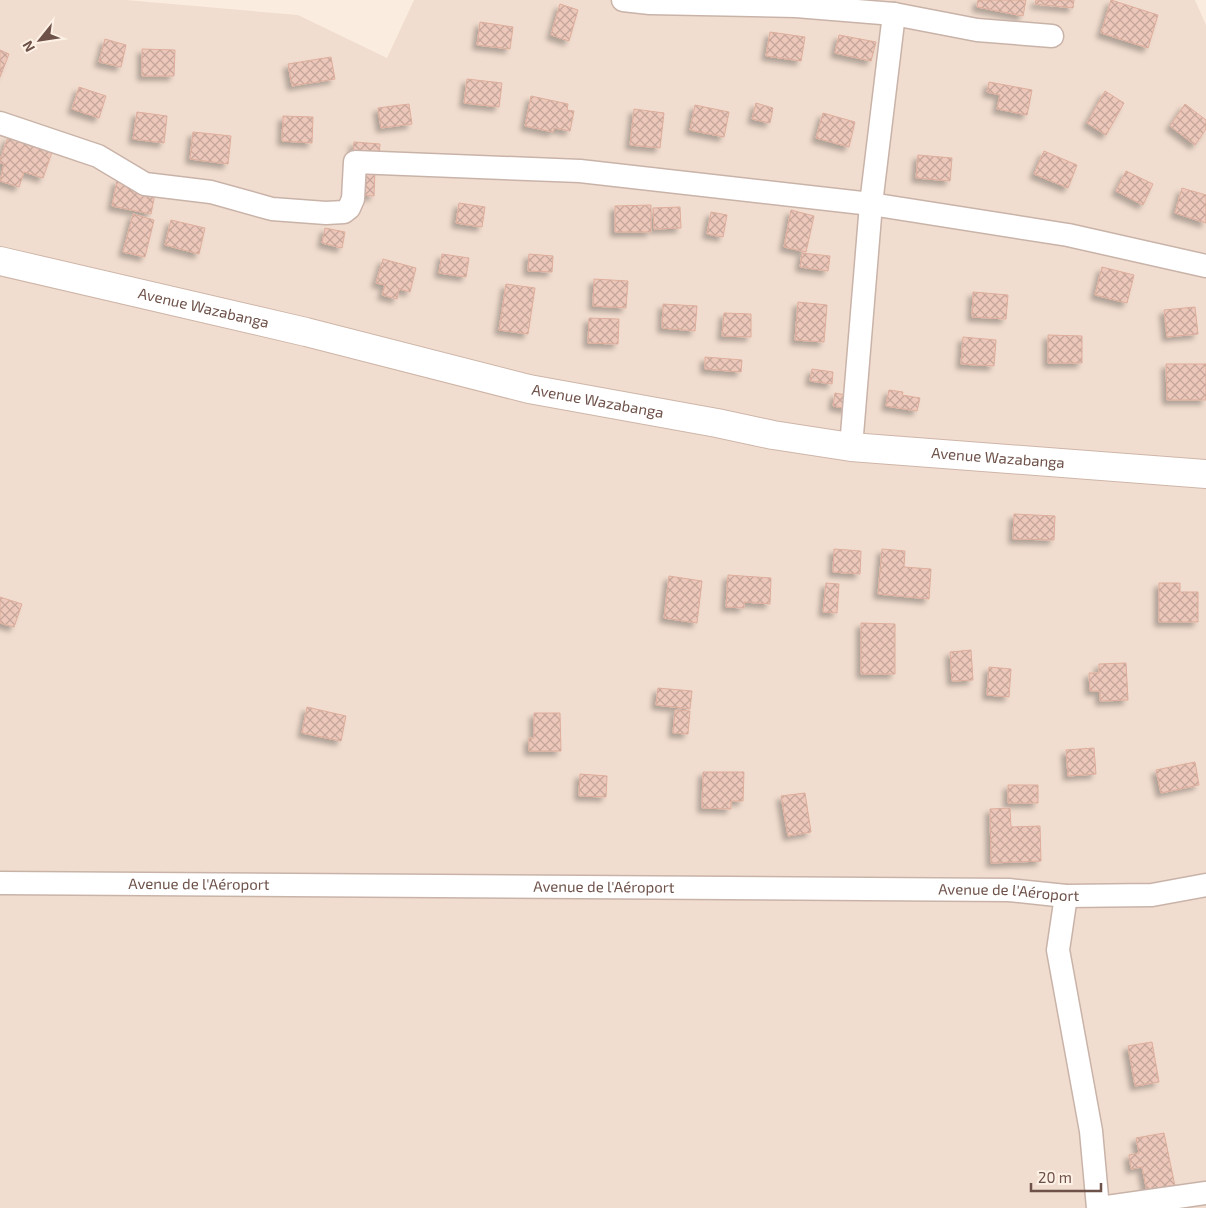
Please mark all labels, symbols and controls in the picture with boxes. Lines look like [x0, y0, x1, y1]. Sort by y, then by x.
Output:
north arrow [15, 15, 65, 65]
text: N [18, 38, 38, 55]
street label: Avenue Wazabanga [137, 283, 271, 331]
street label: Avenue Wazabanga [530, 380, 665, 421]
street label: Avenue Wazabanga [931, 443, 1065, 471]
street label: Avenue de l'Aéroport [128, 874, 270, 893]
street label: Avenue de l'Aéroport [533, 877, 675, 896]
street label: Avenue de l'Aéroport [938, 880, 1080, 904]
scale bar [1031, 1160, 1101, 1192]
text: 20 m [1038, 1168, 1072, 1186]

